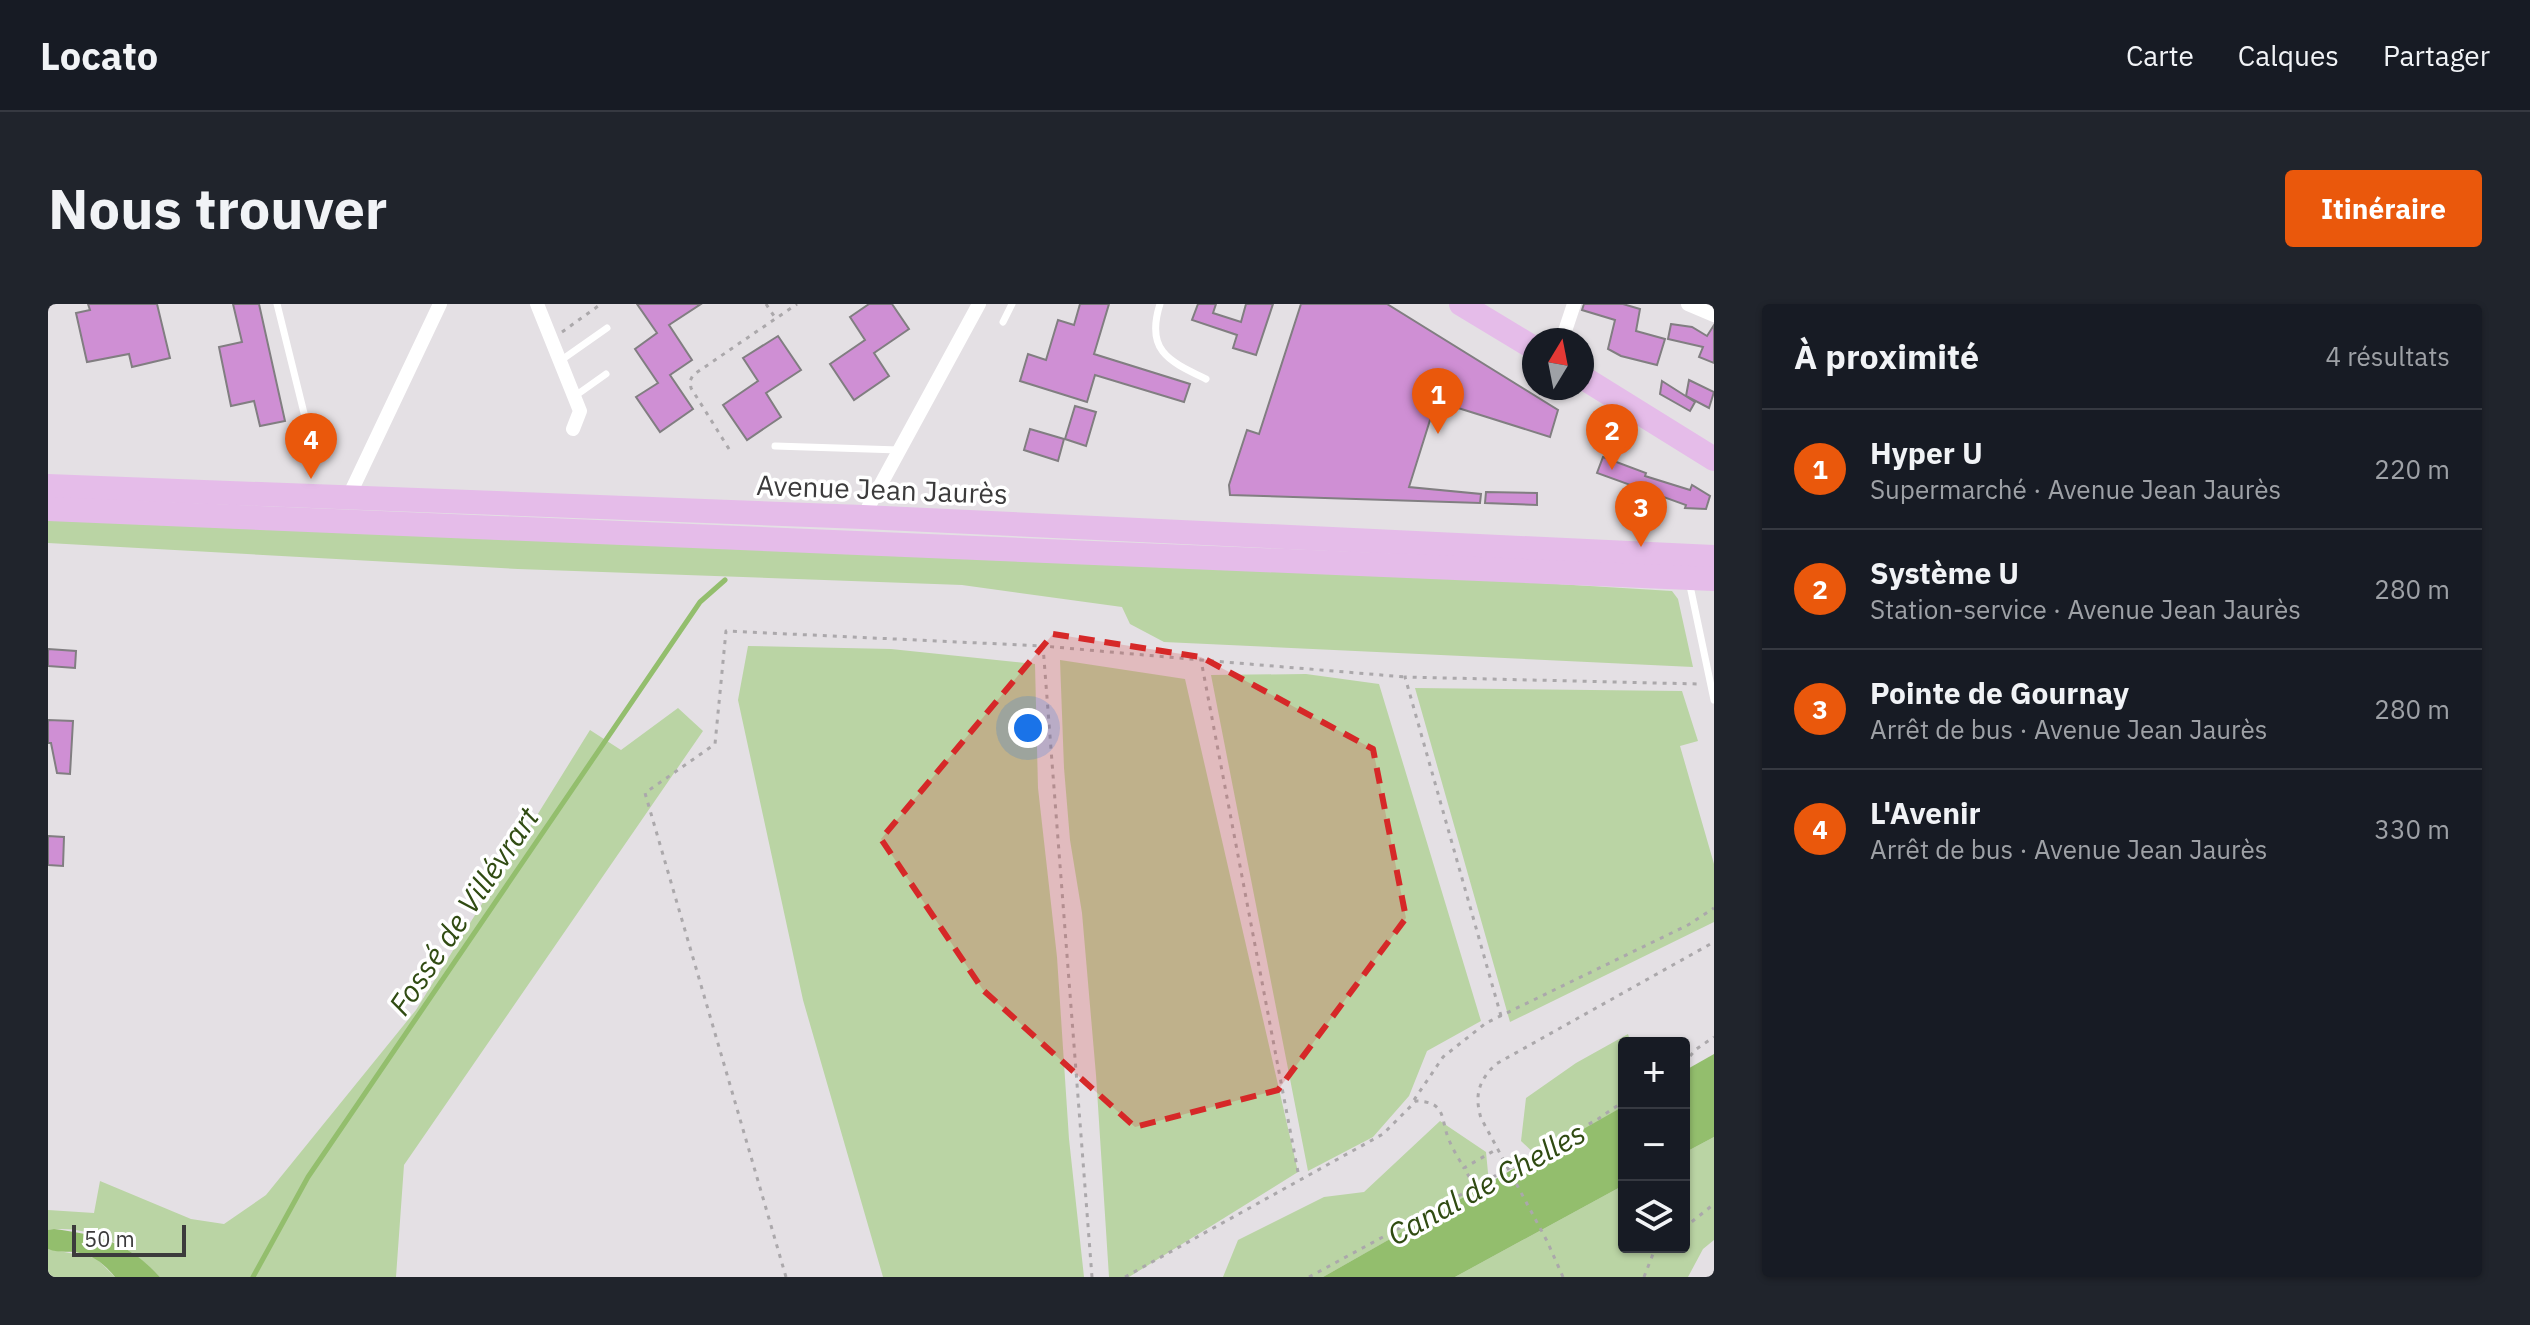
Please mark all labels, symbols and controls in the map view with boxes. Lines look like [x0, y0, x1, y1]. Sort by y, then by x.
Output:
text: Locato [40, 31, 158, 80]
text: Carte [2126, 37, 2194, 74]
text: Calques [2238, 37, 2339, 74]
text: Partager [2383, 37, 2490, 74]
button: Itinéraire [2285, 170, 2482, 247]
text: Nous trouver [48, 172, 387, 244]
north arrow [1522, 328, 1594, 400]
text: À proximité [1794, 334, 1979, 378]
text: 4 résultats [2325, 339, 2450, 373]
pin: 1 [1412, 368, 1464, 434]
pin: 2 [1586, 404, 1638, 470]
pin: 4 [285, 413, 337, 479]
text: Hyper U [1870, 433, 1983, 472]
text: 1 [1812, 452, 1828, 486]
text: 220 m [2374, 452, 2450, 486]
street label: Avenue Jean Jaurès [756, 466, 1008, 512]
text: Supermarché · Avenue Jean Jaurès [1870, 472, 2281, 506]
pin: 3 [1615, 481, 1667, 547]
text: Système U [1870, 553, 2019, 592]
text: 2 [1812, 572, 1828, 606]
text: 280 m [2374, 572, 2450, 606]
text: Station-service · Avenue Jean Jaurès [1870, 592, 2301, 626]
text: Pointe de Gournay [1870, 673, 2129, 712]
text: 3 [1812, 692, 1828, 726]
text: 280 m [2374, 692, 2450, 726]
your location [1008, 708, 1048, 748]
text: Arrêt de bus · Avenue Jean Jaurès [1870, 712, 2267, 746]
text: L'Avenir [1870, 793, 1981, 832]
water label: Fossé de Villévrart [379, 799, 548, 1022]
text: 4 [1812, 812, 1828, 846]
text: 330 m [2374, 812, 2450, 846]
text: Arrêt de bus · Avenue Jean Jaurès [1870, 832, 2267, 866]
map controls [1618, 1037, 1690, 1253]
button: + [1618, 1037, 1690, 1109]
button: − [1618, 1109, 1690, 1181]
water label: Canal de Chelles [1380, 1113, 1592, 1253]
button: layers [1618, 1181, 1690, 1253]
scale bar [72, 1221, 186, 1257]
text: 50 m [84, 1224, 135, 1253]

